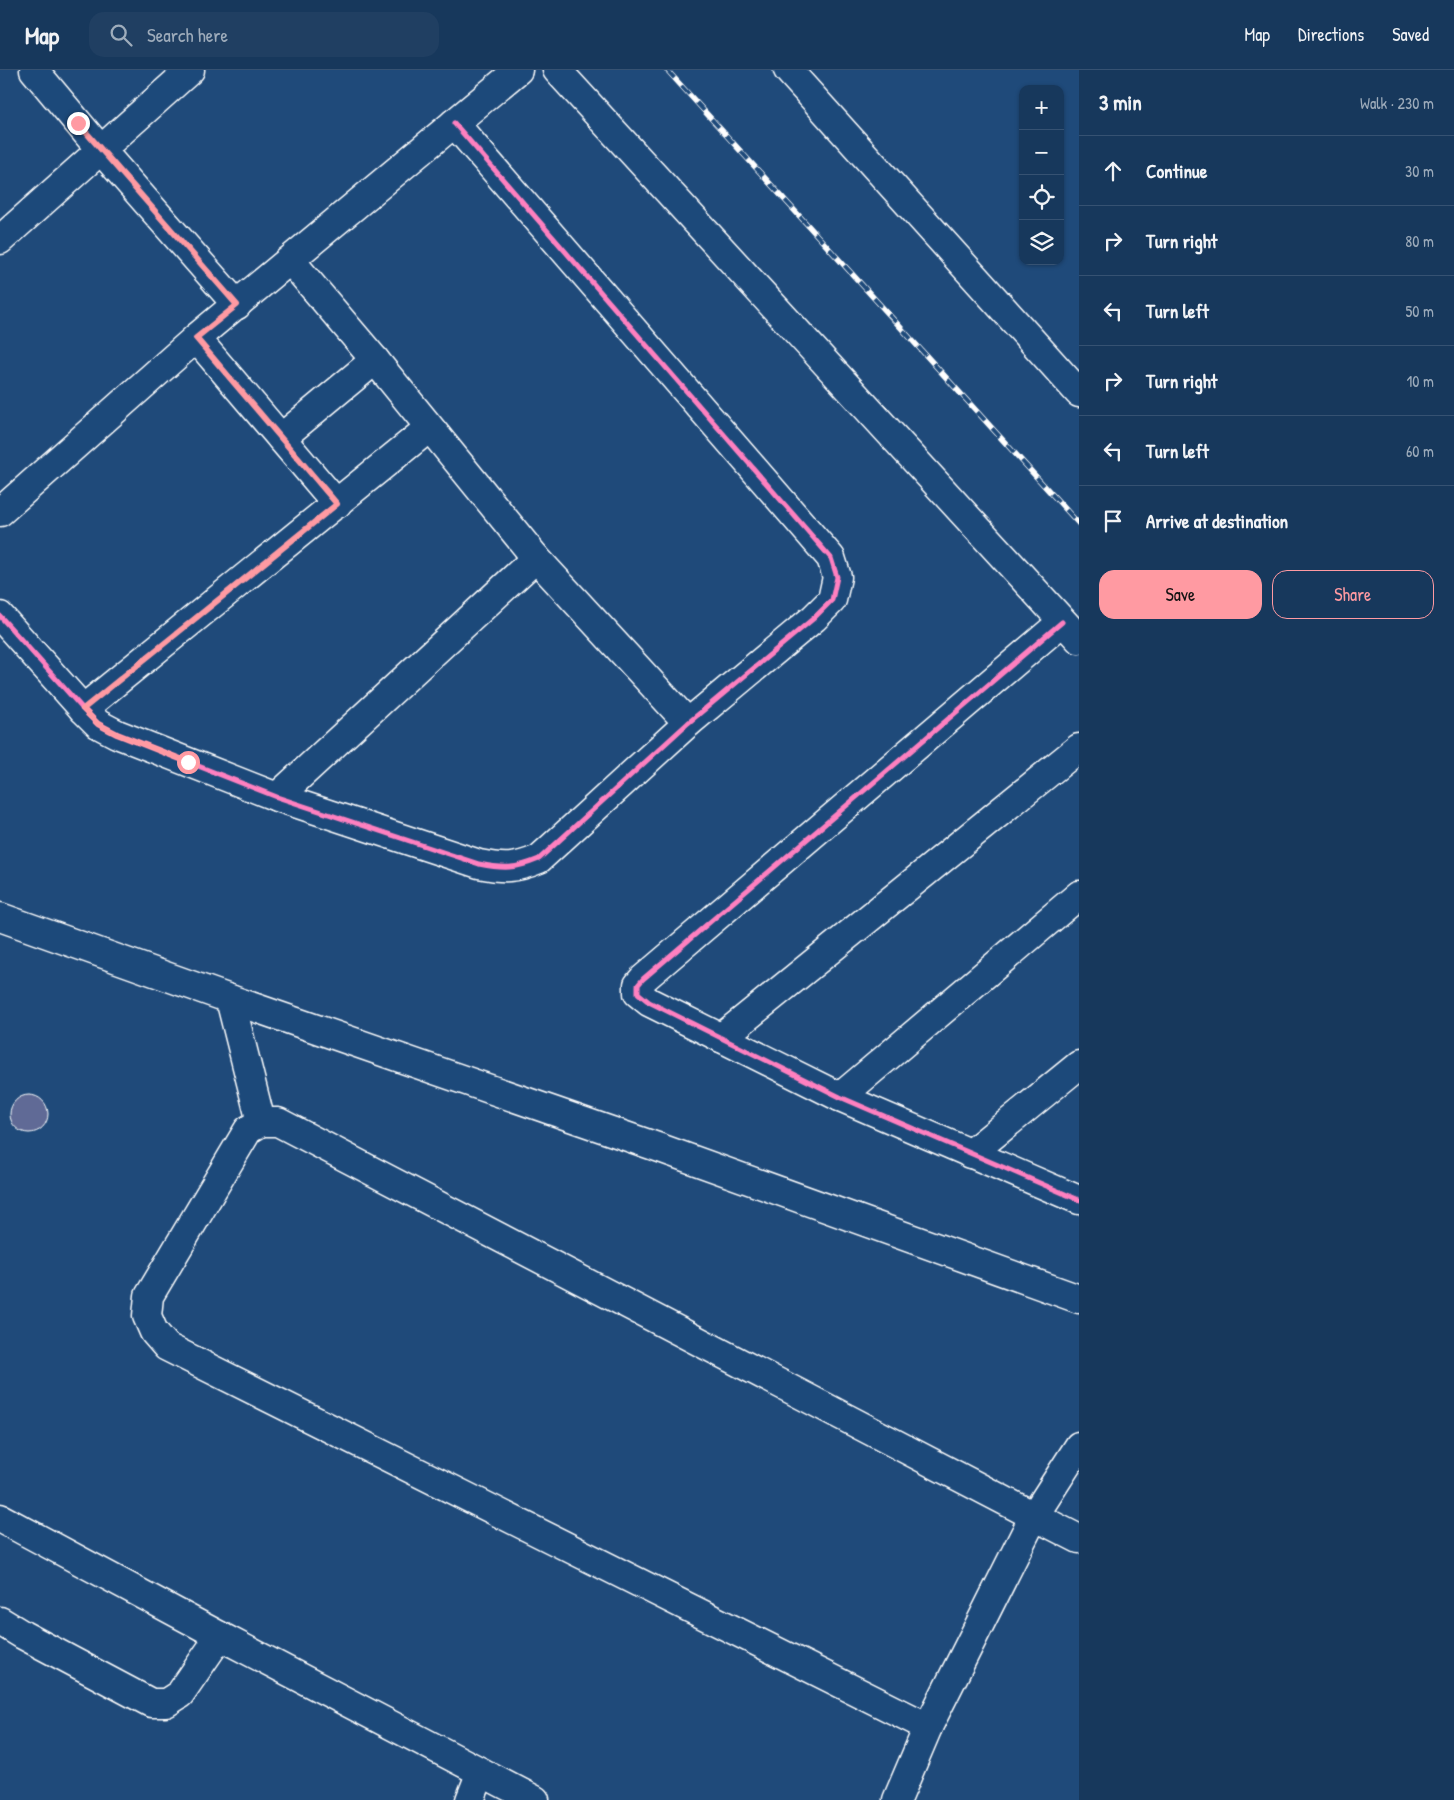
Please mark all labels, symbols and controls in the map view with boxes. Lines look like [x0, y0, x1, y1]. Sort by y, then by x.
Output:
search box [89, 12, 439, 57]
text: Map [25, 19, 59, 51]
icon: search [107, 21, 135, 49]
text: Search here [147, 22, 228, 48]
text: Map [1245, 22, 1270, 47]
text: Directions [1298, 22, 1364, 47]
text: Saved [1392, 22, 1429, 47]
map controls [1019, 85, 1064, 265]
button: + [1019, 85, 1064, 130]
text: 3 min [1099, 88, 1142, 117]
text: Walk · 230 m [1360, 92, 1434, 114]
route end [67, 112, 90, 135]
button: − [1019, 130, 1064, 175]
icon: ahead [1099, 157, 1127, 185]
text: Continue [1146, 158, 1207, 184]
text: 30 m [1405, 160, 1434, 182]
button: locate [1019, 175, 1064, 220]
button: layers [1019, 220, 1064, 265]
icon: right [1099, 227, 1127, 255]
text: Turn right [1146, 228, 1217, 254]
text: 80 m [1405, 230, 1434, 252]
icon: left [1099, 297, 1127, 325]
text: Turn left [1146, 298, 1209, 324]
text: 50 m [1406, 300, 1434, 322]
icon: right [1099, 367, 1127, 395]
text: Turn right [1146, 368, 1217, 394]
text: 10 m [1406, 370, 1434, 392]
icon: left [1099, 437, 1127, 465]
text: Turn left [1146, 438, 1209, 464]
text: 60 m [1406, 440, 1434, 462]
icon: arrive [1099, 507, 1127, 535]
text: Arrive at destination [1146, 508, 1288, 534]
button: Save [1099, 570, 1262, 619]
button: Share [1272, 570, 1434, 619]
route start [177, 751, 200, 774]

